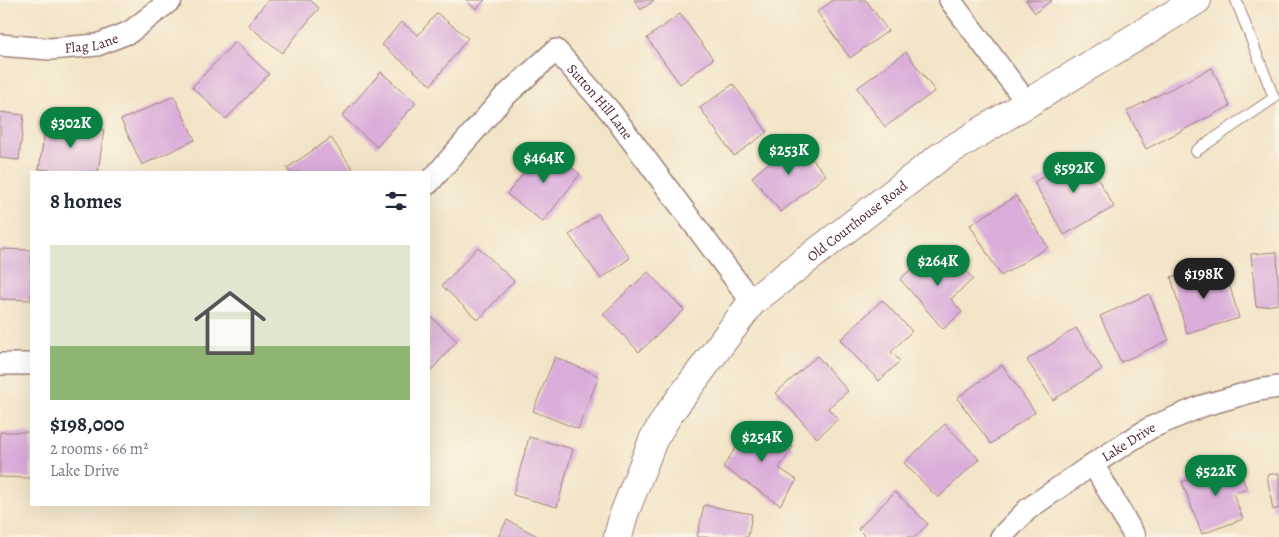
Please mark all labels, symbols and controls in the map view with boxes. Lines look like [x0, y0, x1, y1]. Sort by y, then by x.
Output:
street label: Flag Lane [64, 28, 121, 57]
street label: Sutton Hill Lane [563, 60, 637, 143]
pin: $302K [36, 106, 106, 149]
text: $302K [51, 112, 91, 134]
pin: $253K [754, 134, 824, 176]
text: $253K [769, 139, 809, 161]
pin: $464K [509, 142, 579, 184]
text: $464K [524, 147, 564, 169]
pin: $592K [1039, 152, 1109, 194]
text: $592K [1054, 157, 1094, 179]
street label: Old Courthouse Road [803, 176, 912, 266]
text: 8 homes [50, 187, 122, 215]
icon: filters [382, 187, 410, 215]
pin: $264K [903, 244, 973, 287]
text: $264K [918, 250, 958, 272]
pin: $198K [1169, 258, 1239, 300]
text: $198K [1185, 263, 1223, 285]
icon: home [185, 278, 275, 368]
text: $198,000 [50, 410, 124, 438]
street label: Lake Drive [1098, 417, 1158, 466]
pin: $254K [727, 420, 797, 463]
text: $254K [742, 426, 782, 448]
text: 2 rooms · 66 m² [50, 438, 148, 460]
pin: $522K [1181, 454, 1251, 497]
text: Lake Drive [50, 460, 119, 482]
text: $522K [1196, 460, 1236, 482]

